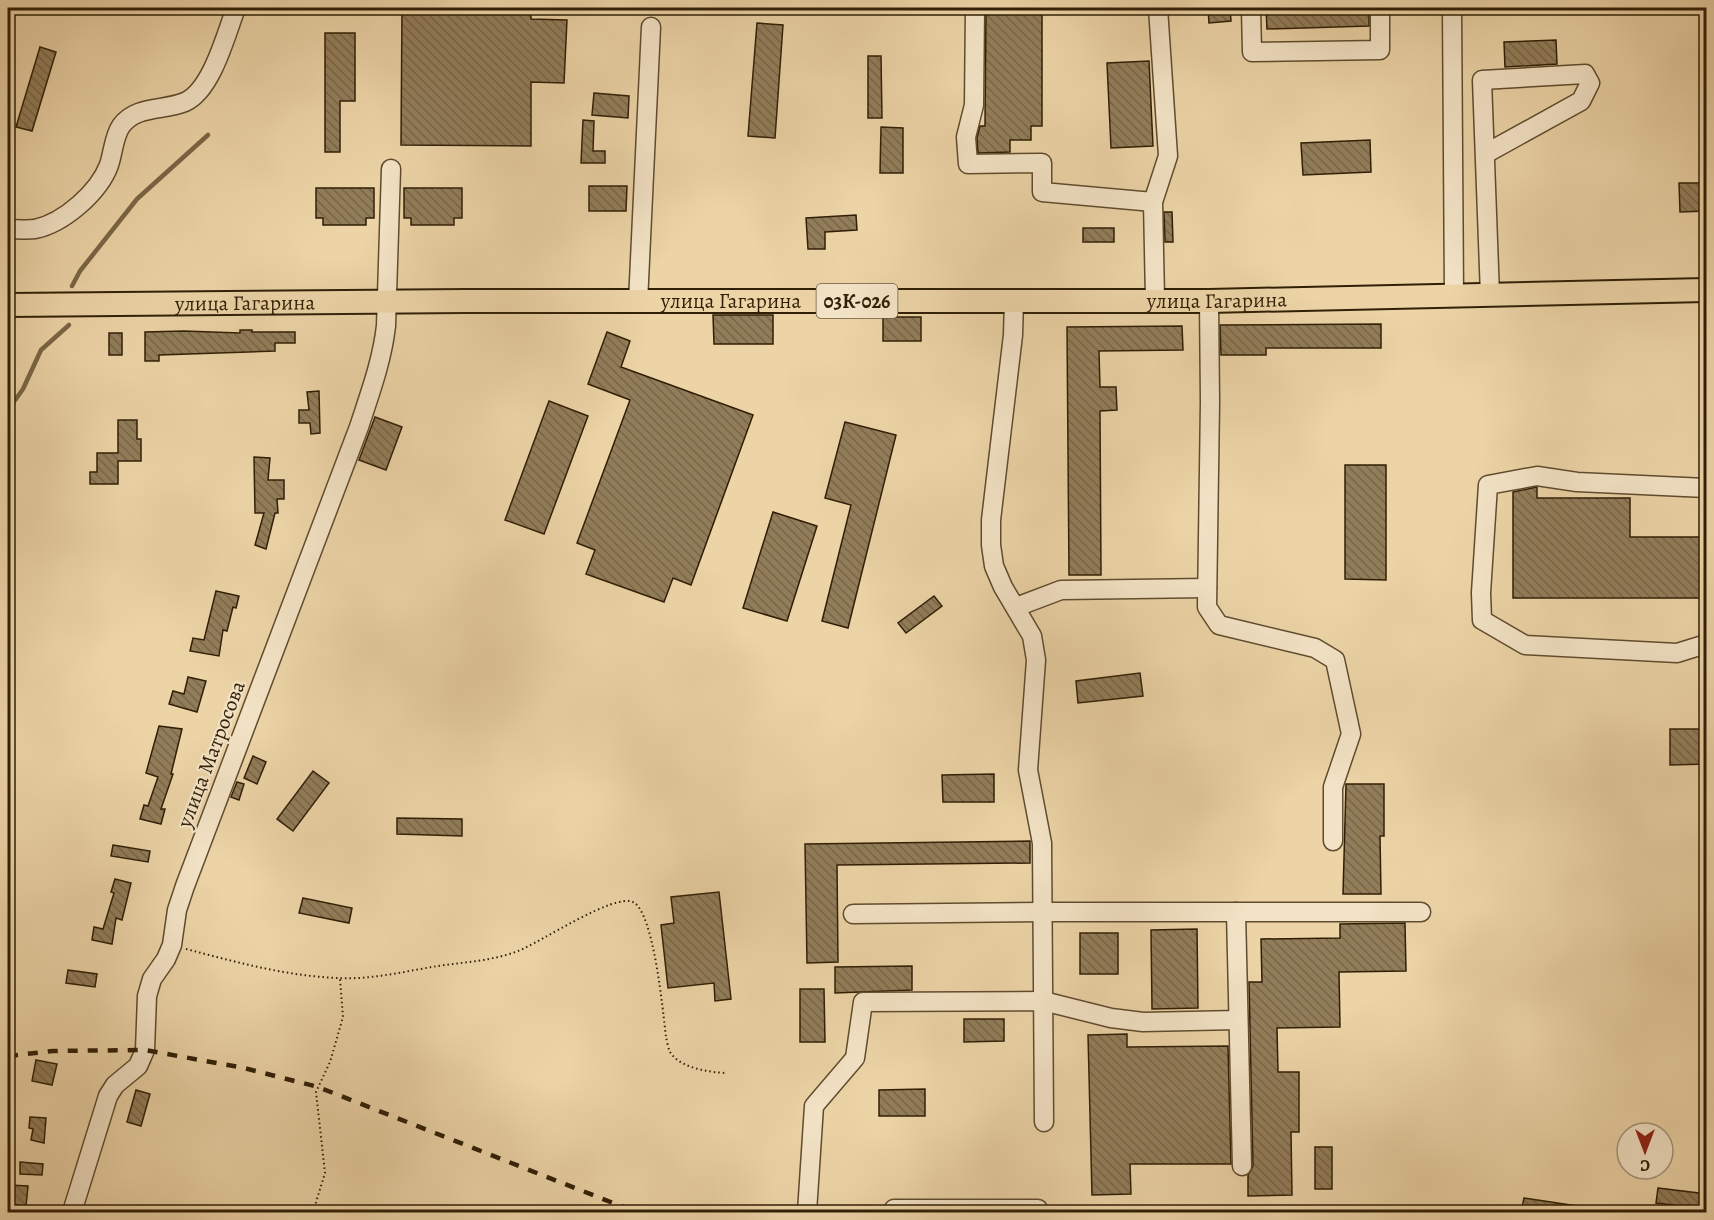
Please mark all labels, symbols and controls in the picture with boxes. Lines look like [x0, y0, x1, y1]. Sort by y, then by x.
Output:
road number: 03К-026 [816, 284, 898, 318]
street label: улица Гагарина [1146, 285, 1288, 315]
street label: улица Гагарина [660, 287, 801, 315]
street label: улица Гагарина [174, 288, 316, 318]
street label: улица Матросова [170, 676, 252, 832]
north arrow [1615, 1121, 1675, 1181]
text: С [1640, 1154, 1650, 1176]

